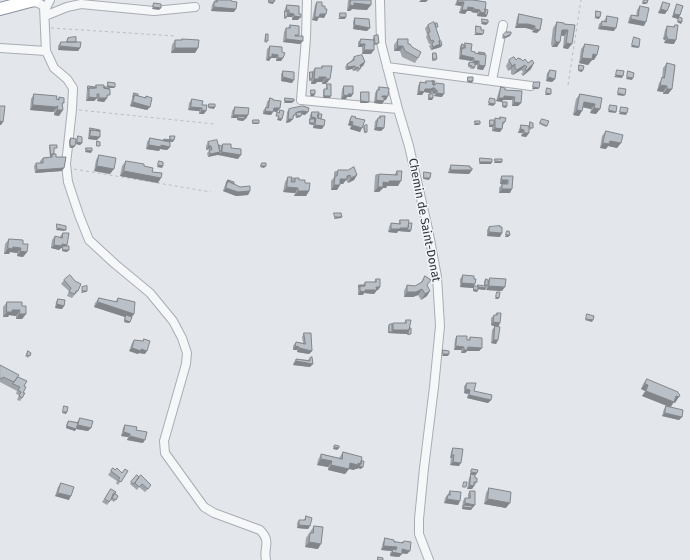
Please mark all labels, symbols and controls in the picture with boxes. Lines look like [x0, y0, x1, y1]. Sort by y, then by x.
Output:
street label: Chemin de Saint-Donat [405, 157, 443, 283]

